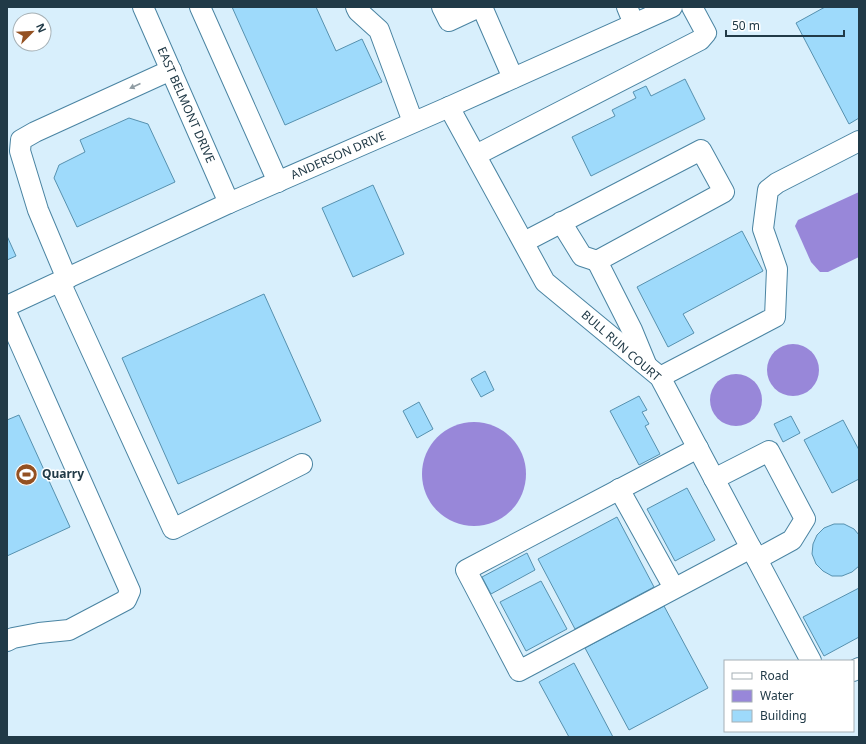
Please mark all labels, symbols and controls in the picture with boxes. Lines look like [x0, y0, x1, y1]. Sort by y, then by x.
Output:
north arrow [12, 12, 52, 52]
scale bar [726, 12, 844, 38]
text: 50 m [732, 17, 760, 34]
text: N [33, 21, 50, 35]
street label: EAST BELMONT DRIVE [154, 44, 219, 165]
one-way arrow [129, 83, 141, 89]
street label: ANDERSON DRIVE [288, 127, 388, 183]
street label: BULL RUN COURT [578, 306, 665, 385]
sports icon: Quarry [13, 461, 39, 487]
place label: Quarry [42, 465, 84, 482]
legend [724, 660, 854, 732]
text: Road [760, 667, 789, 684]
text: Water [760, 687, 794, 704]
text: Building [760, 707, 807, 724]

